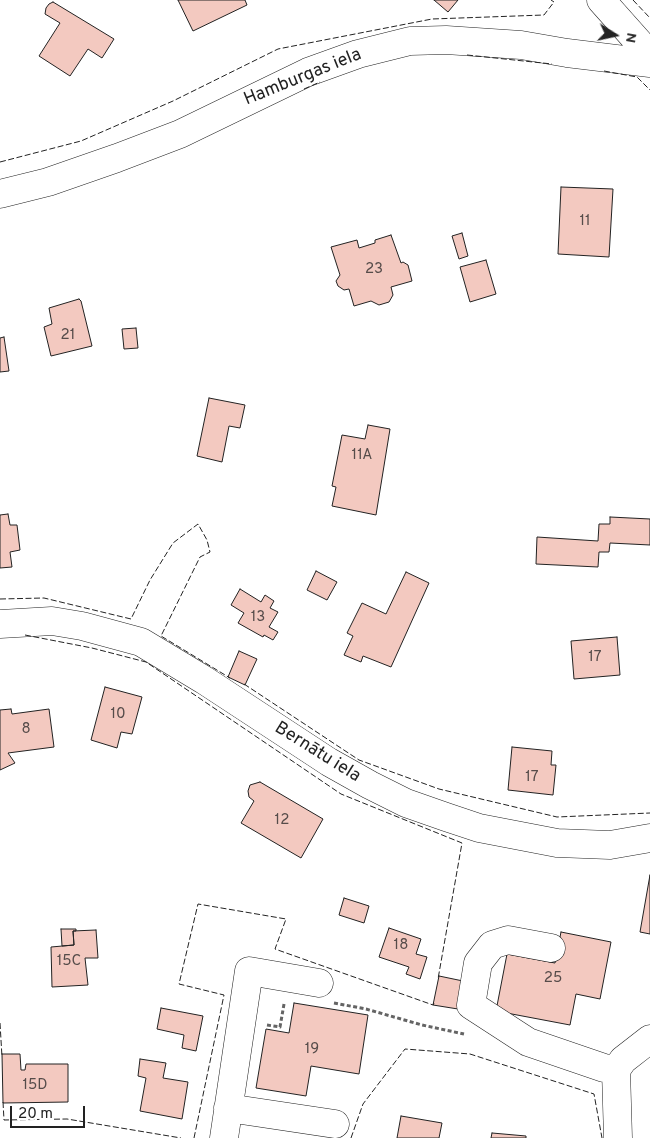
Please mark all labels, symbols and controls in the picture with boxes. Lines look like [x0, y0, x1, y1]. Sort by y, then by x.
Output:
north arrow [590, 10, 640, 60]
text: N [621, 31, 640, 44]
street label: Hamburgas iela [241, 45, 365, 111]
house number: 11 [579, 213, 591, 231]
house number: 23 [365, 261, 383, 279]
house number: 21 [61, 327, 75, 345]
house number: 11A [352, 447, 372, 465]
house number: 13 [251, 609, 265, 627]
house number: 17 [588, 649, 602, 667]
house number: 10 [110, 706, 126, 724]
street label: Bernātu iela [270, 718, 364, 788]
house number: 8 [21, 721, 31, 739]
house number: 17 [525, 769, 539, 787]
house number: 12 [275, 812, 289, 830]
house number: 18 [394, 937, 408, 955]
house number: 15C [57, 953, 81, 971]
house number: 25 [544, 970, 562, 988]
house number: 19 [305, 1041, 319, 1059]
house number: 15D [22, 1077, 48, 1095]
scale bar [12, 1096, 88, 1128]
text: 20 m [18, 1105, 53, 1124]

